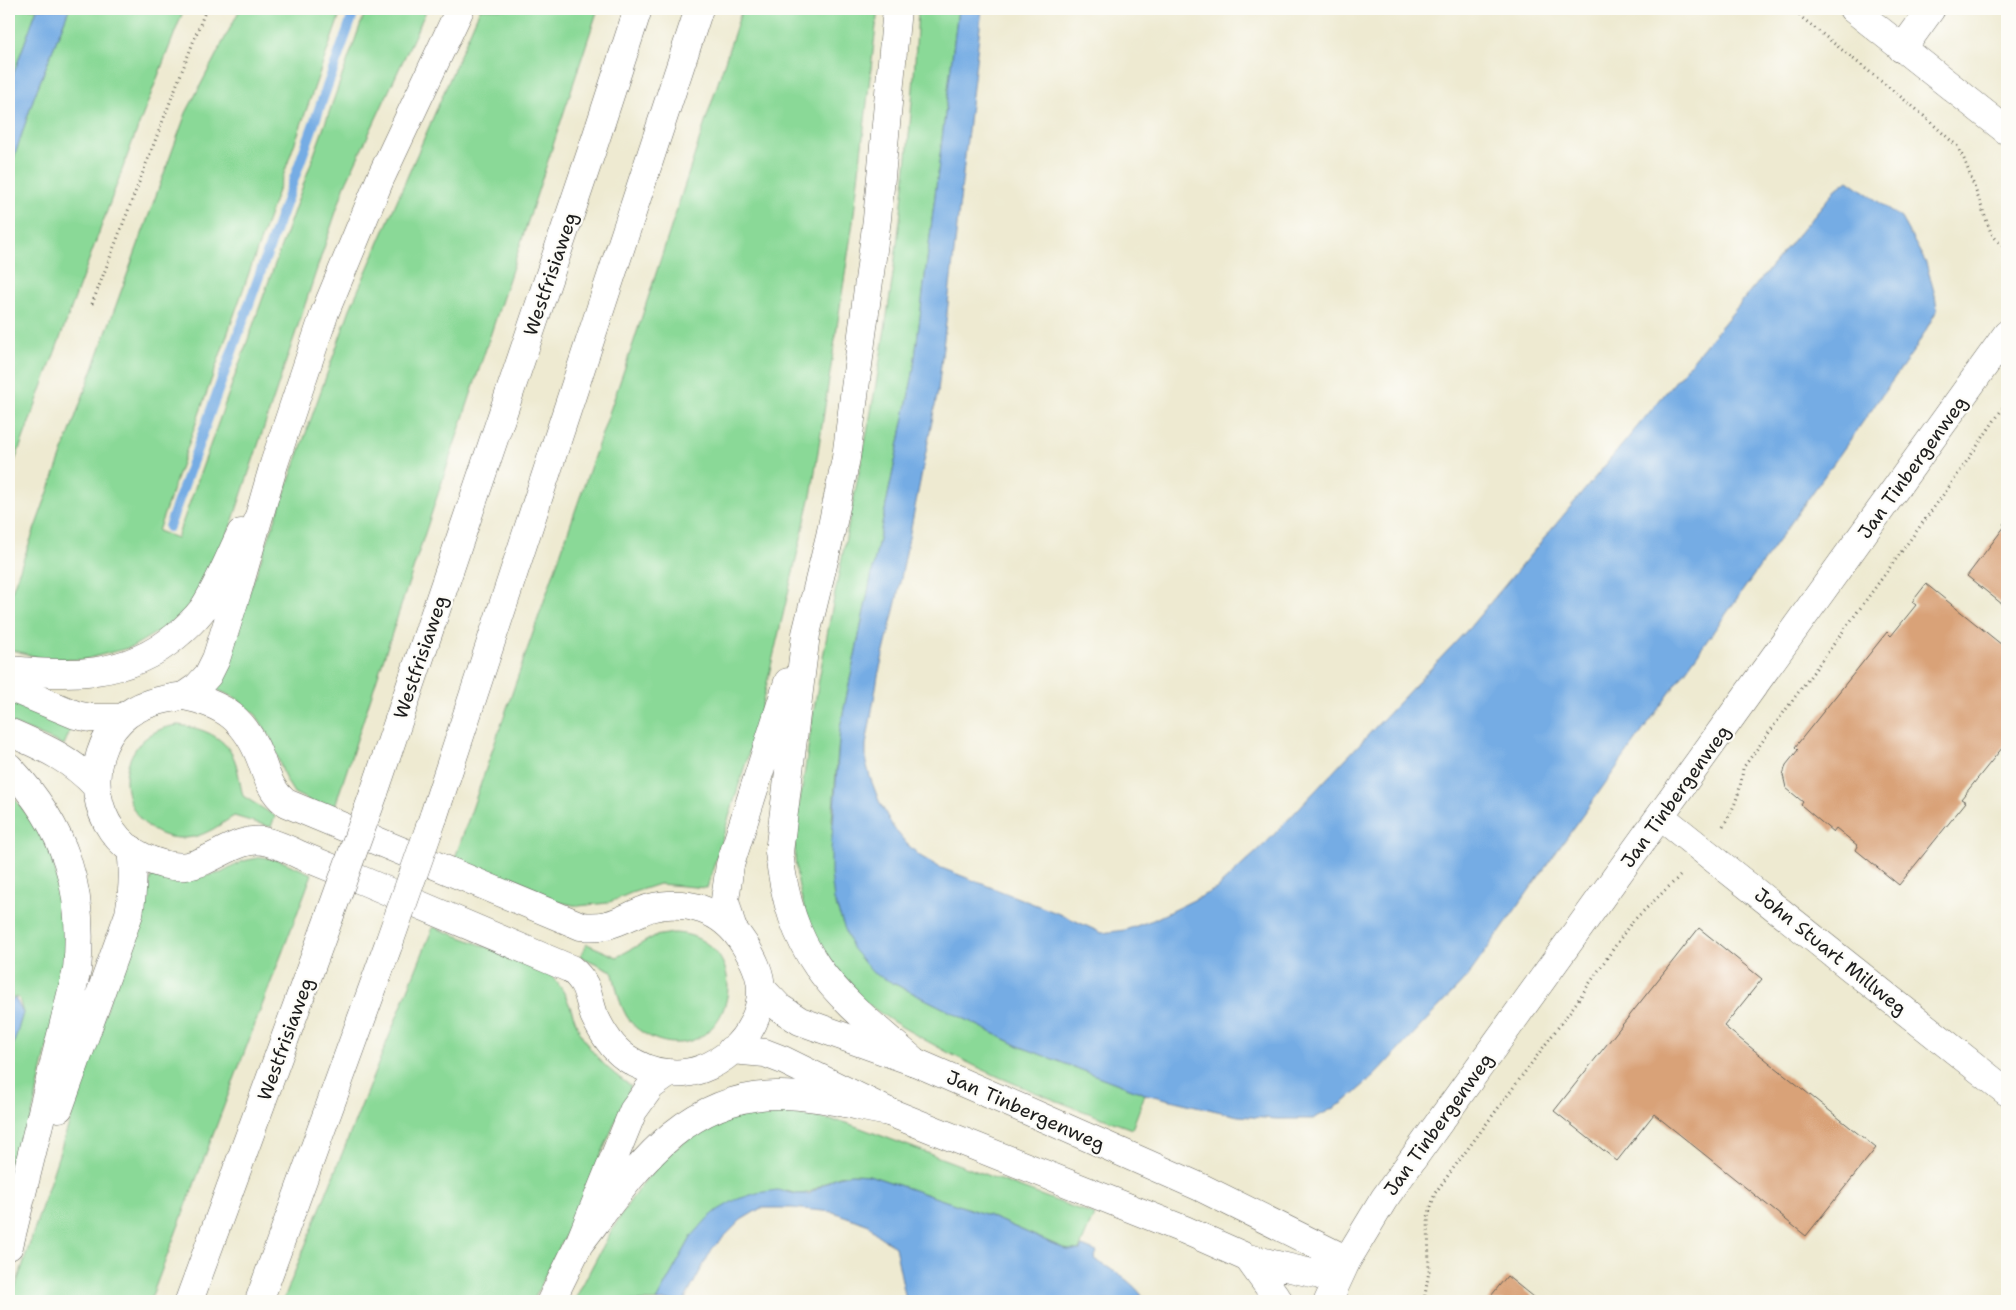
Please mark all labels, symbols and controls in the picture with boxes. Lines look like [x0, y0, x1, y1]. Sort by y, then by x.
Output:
street label: Westfrisiaweg [518, 209, 583, 339]
street label: Jan Tinbergenweg [1852, 391, 1973, 544]
street label: Westfrisiaweg [388, 592, 453, 722]
street label: Jan Tinbergenweg [1615, 720, 1736, 873]
street label: John Stuart Millweg [1749, 882, 1912, 1021]
street label: Westfrisiaweg [252, 974, 319, 1104]
street label: Jan Tinbergenweg [1378, 1048, 1499, 1201]
street label: Jan Tinbergenweg [943, 1064, 1109, 1157]

